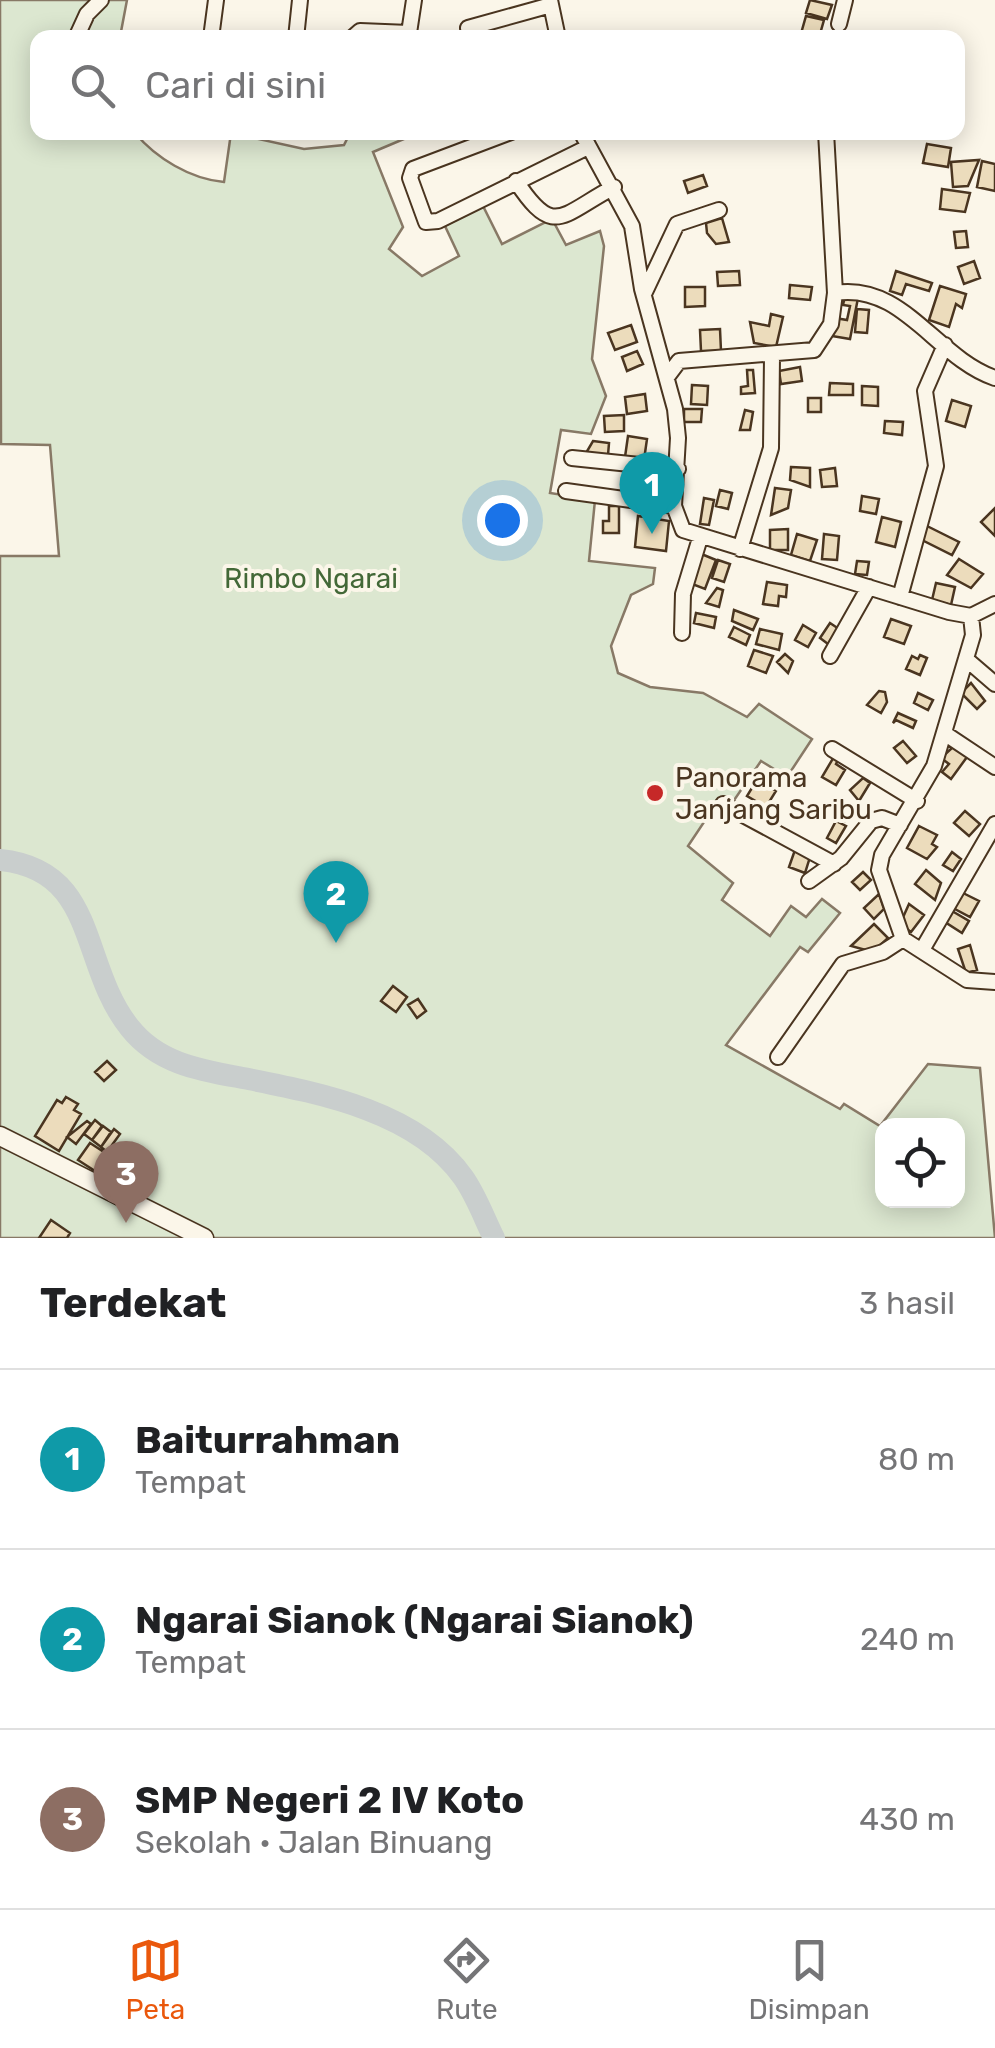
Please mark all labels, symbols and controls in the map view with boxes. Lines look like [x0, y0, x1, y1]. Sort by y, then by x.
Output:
search box [30, 30, 965, 140]
icon: search [65, 58, 120, 113]
text: Cari di sini [145, 62, 326, 108]
pin: 1 [620, 452, 684, 534]
your location [477, 495, 528, 546]
park label: Rimbo Ngarai [224, 562, 398, 595]
place label: Panorama Janjang Saribu [675, 761, 872, 826]
marker: Panorama Janjang Saribu [644, 782, 666, 804]
pin: 2 [304, 860, 368, 943]
map controls [875, 1118, 965, 1208]
button: locate [875, 1118, 965, 1208]
pin: 3 [94, 1140, 158, 1223]
text: Terdekat [40, 1278, 226, 1328]
text: 3 hasil [859, 1284, 955, 1322]
text: Baiturrahman [135, 1417, 400, 1463]
text: 1 [65, 1440, 80, 1478]
text: 80 m [878, 1440, 955, 1478]
text: Tempat [135, 1463, 246, 1501]
text: Ngarai Sianok (Ngarai Sianok) [135, 1597, 694, 1643]
text: 2 [62, 1620, 83, 1658]
text: 240 m [860, 1620, 955, 1658]
text: Tempat [135, 1643, 246, 1681]
text: SMP Negeri 2 IV Koto [135, 1777, 524, 1823]
text: 3 [62, 1800, 83, 1838]
text: 430 m [859, 1800, 955, 1838]
text: Sekolah · Jalan Binuang [135, 1823, 493, 1861]
tab: Peta [125, 1933, 185, 2026]
tab: Rute [436, 1933, 498, 2026]
tab: Disimpan [748, 1933, 870, 2026]

